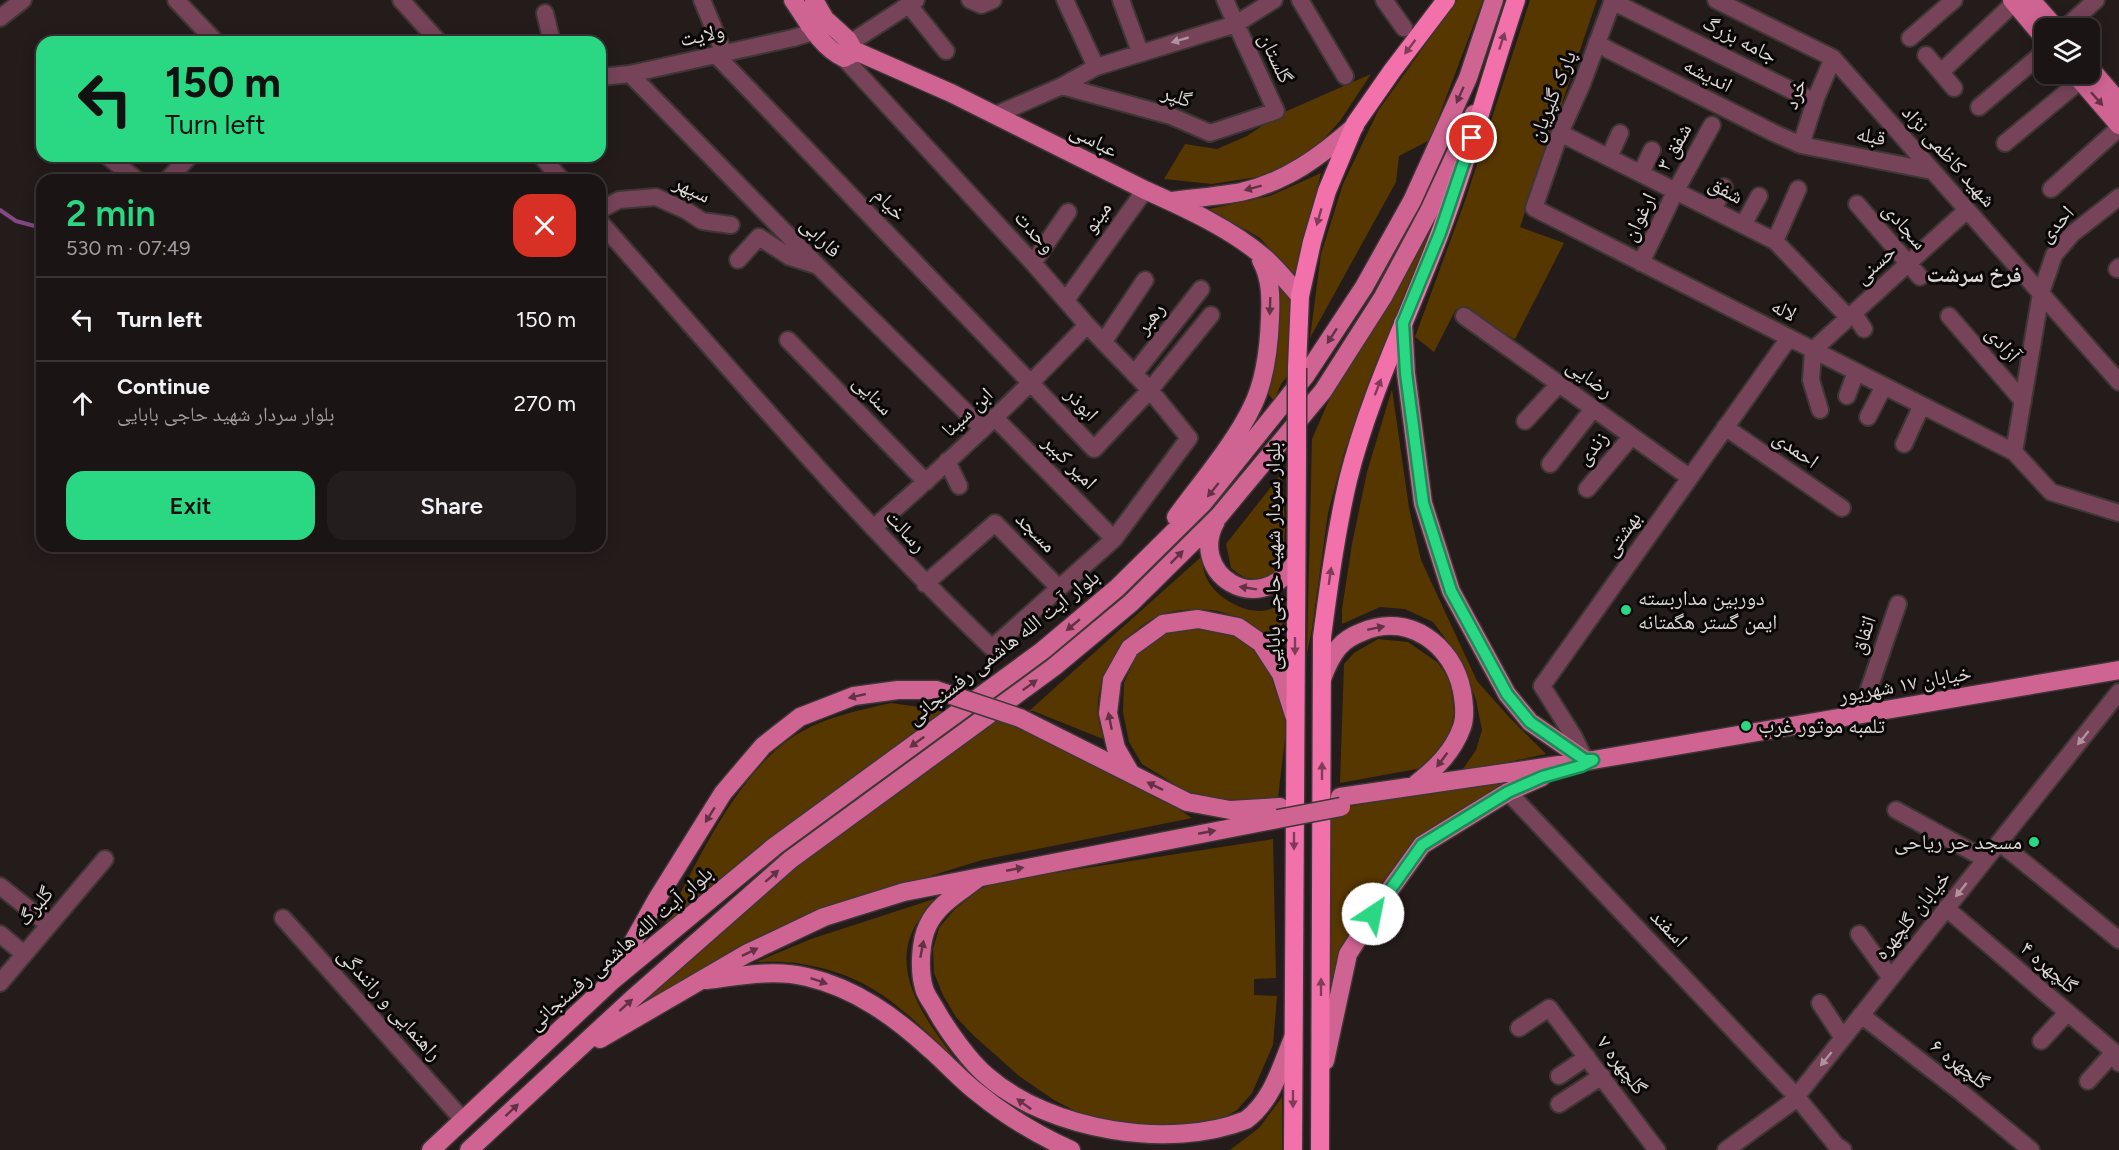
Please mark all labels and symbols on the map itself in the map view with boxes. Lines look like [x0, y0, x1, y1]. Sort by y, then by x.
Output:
street label: جامه بزرگ [1699, 9, 1782, 68]
street label: ولایت [677, 18, 727, 51]
street label: گلستان [1254, 29, 1299, 87]
one-way arrow [1498, 32, 1507, 50]
one-way arrow [1170, 36, 1188, 45]
one-way arrow [1405, 39, 1417, 54]
street label: پارک گلپریان [1522, 47, 1581, 145]
street label: اندیشه [1680, 52, 1737, 97]
street label: خرد [1778, 75, 1812, 112]
street label: گلپر [1158, 79, 1196, 112]
one-way arrow [1455, 86, 1465, 104]
one-way arrow [2090, 91, 2103, 106]
street label: شهید کاظمی نژاد [1896, 99, 2002, 213]
pin [1446, 112, 1497, 163]
street label: عباسی [1066, 117, 1123, 163]
street label: شفق ۳ [1650, 119, 1698, 175]
street label: قبله [1854, 120, 1888, 151]
street label: سپهر [669, 169, 715, 208]
street label: شفق [1704, 170, 1748, 210]
street label: خیام [867, 182, 912, 227]
one-way arrow [1243, 184, 1262, 194]
street label: ارغوان [1616, 188, 1661, 245]
street label: مینو [1077, 196, 1116, 237]
street label: سجادی [1878, 197, 1933, 255]
street label: احدی [2032, 200, 2079, 247]
street label: وحدت [1010, 205, 1061, 258]
one-way arrow [1314, 208, 1323, 226]
street label: فارابی [795, 211, 847, 263]
street label: حسنی [1849, 238, 1901, 290]
district label: فرخ سرشت [1926, 261, 2022, 288]
street label: لاله [1767, 293, 1801, 326]
one-way arrow [1266, 296, 1275, 315]
street label: رهبر [1129, 297, 1170, 339]
street label: آزادی [1981, 320, 2026, 367]
one-way arrow [1326, 327, 1337, 344]
street label: رضایی [1562, 352, 1618, 404]
street label: سنایی [847, 369, 899, 421]
one-way arrow [1373, 378, 1383, 396]
street label: ابوذر [1060, 381, 1104, 426]
street label: ابن سینا [936, 382, 998, 442]
street label: احمدی [1769, 424, 1824, 473]
street label: زندی [1570, 426, 1613, 470]
street label: امیر کبیر [1037, 429, 1103, 494]
street label: بلوار سردار شهید حاجی بابایی [1260, 442, 1286, 670]
one-way arrow [1207, 482, 1220, 497]
street label: رسالت [881, 504, 932, 557]
street label: مسجد [1011, 506, 1062, 557]
street label: بهشتی [1597, 506, 1647, 562]
one-way arrow [1170, 551, 1184, 565]
street label: بلوار آیت الله هاشمی رفسنجانی [901, 564, 1105, 730]
one-way arrow [1325, 566, 1335, 585]
one-way arrow [1238, 583, 1257, 592]
place label: دوربین مداربسته ایمن گستر هگمتانه [1638, 585, 1777, 635]
marker: دوربین مداربسته ایمن گستر هگمتانه [1619, 603, 1633, 617]
street label: اتفاق [1844, 612, 1882, 658]
one-way arrow [1065, 619, 1081, 632]
one-way arrow [1367, 623, 1386, 632]
one-way arrow [1290, 636, 1300, 655]
street label: خیابان ۱۷ شهریور [1836, 660, 1973, 708]
one-way arrow [1022, 679, 1038, 691]
one-way arrow [848, 692, 866, 702]
one-way arrow [1105, 711, 1114, 730]
place label: تلمبه موتور غرب [1758, 713, 1885, 738]
marker: تلمبه موتور غرب [1739, 719, 1753, 733]
one-way arrow [2077, 730, 2089, 745]
one-way arrow [909, 736, 925, 748]
one-way arrow [1436, 752, 1448, 768]
one-way arrow [1317, 761, 1327, 780]
one-way arrow [1147, 782, 1164, 791]
one-way arrow [705, 807, 716, 823]
one-way arrow [1197, 827, 1216, 836]
place label: مسجد حر ریاحی [1894, 829, 2022, 855]
one-way arrow [1289, 831, 1299, 850]
marker: مسجد حر ریاحی [2027, 835, 2041, 849]
street label: بلوار آیت الله هاشمی رفسنجانی [522, 860, 718, 1036]
one-way arrow [1006, 864, 1025, 873]
street label: خیابان گلچهره [1868, 865, 1955, 964]
one-way arrow [764, 870, 779, 883]
street label: گلبرگ [11, 881, 58, 930]
position arrow [1341, 882, 1405, 946]
one-way arrow [1954, 882, 1967, 898]
street label: اسفند [1645, 903, 1693, 952]
street label: گلچهره ۴ [2016, 935, 2083, 998]
one-way arrow [918, 939, 927, 958]
street label: راهنمایی و رانندگی [332, 942, 448, 1066]
one-way arrow [741, 948, 759, 958]
one-way arrow [810, 977, 828, 986]
one-way arrow [1316, 977, 1326, 996]
one-way arrow [618, 998, 633, 1012]
street label: گلچهره ۷ [1592, 1030, 1653, 1099]
street label: گلچهره ۶ [1926, 1033, 1995, 1094]
one-way arrow [1820, 1051, 1833, 1067]
one-way arrow [1288, 1089, 1298, 1108]
one-way arrow [1017, 1098, 1032, 1110]
one-way arrow [504, 1103, 519, 1117]

